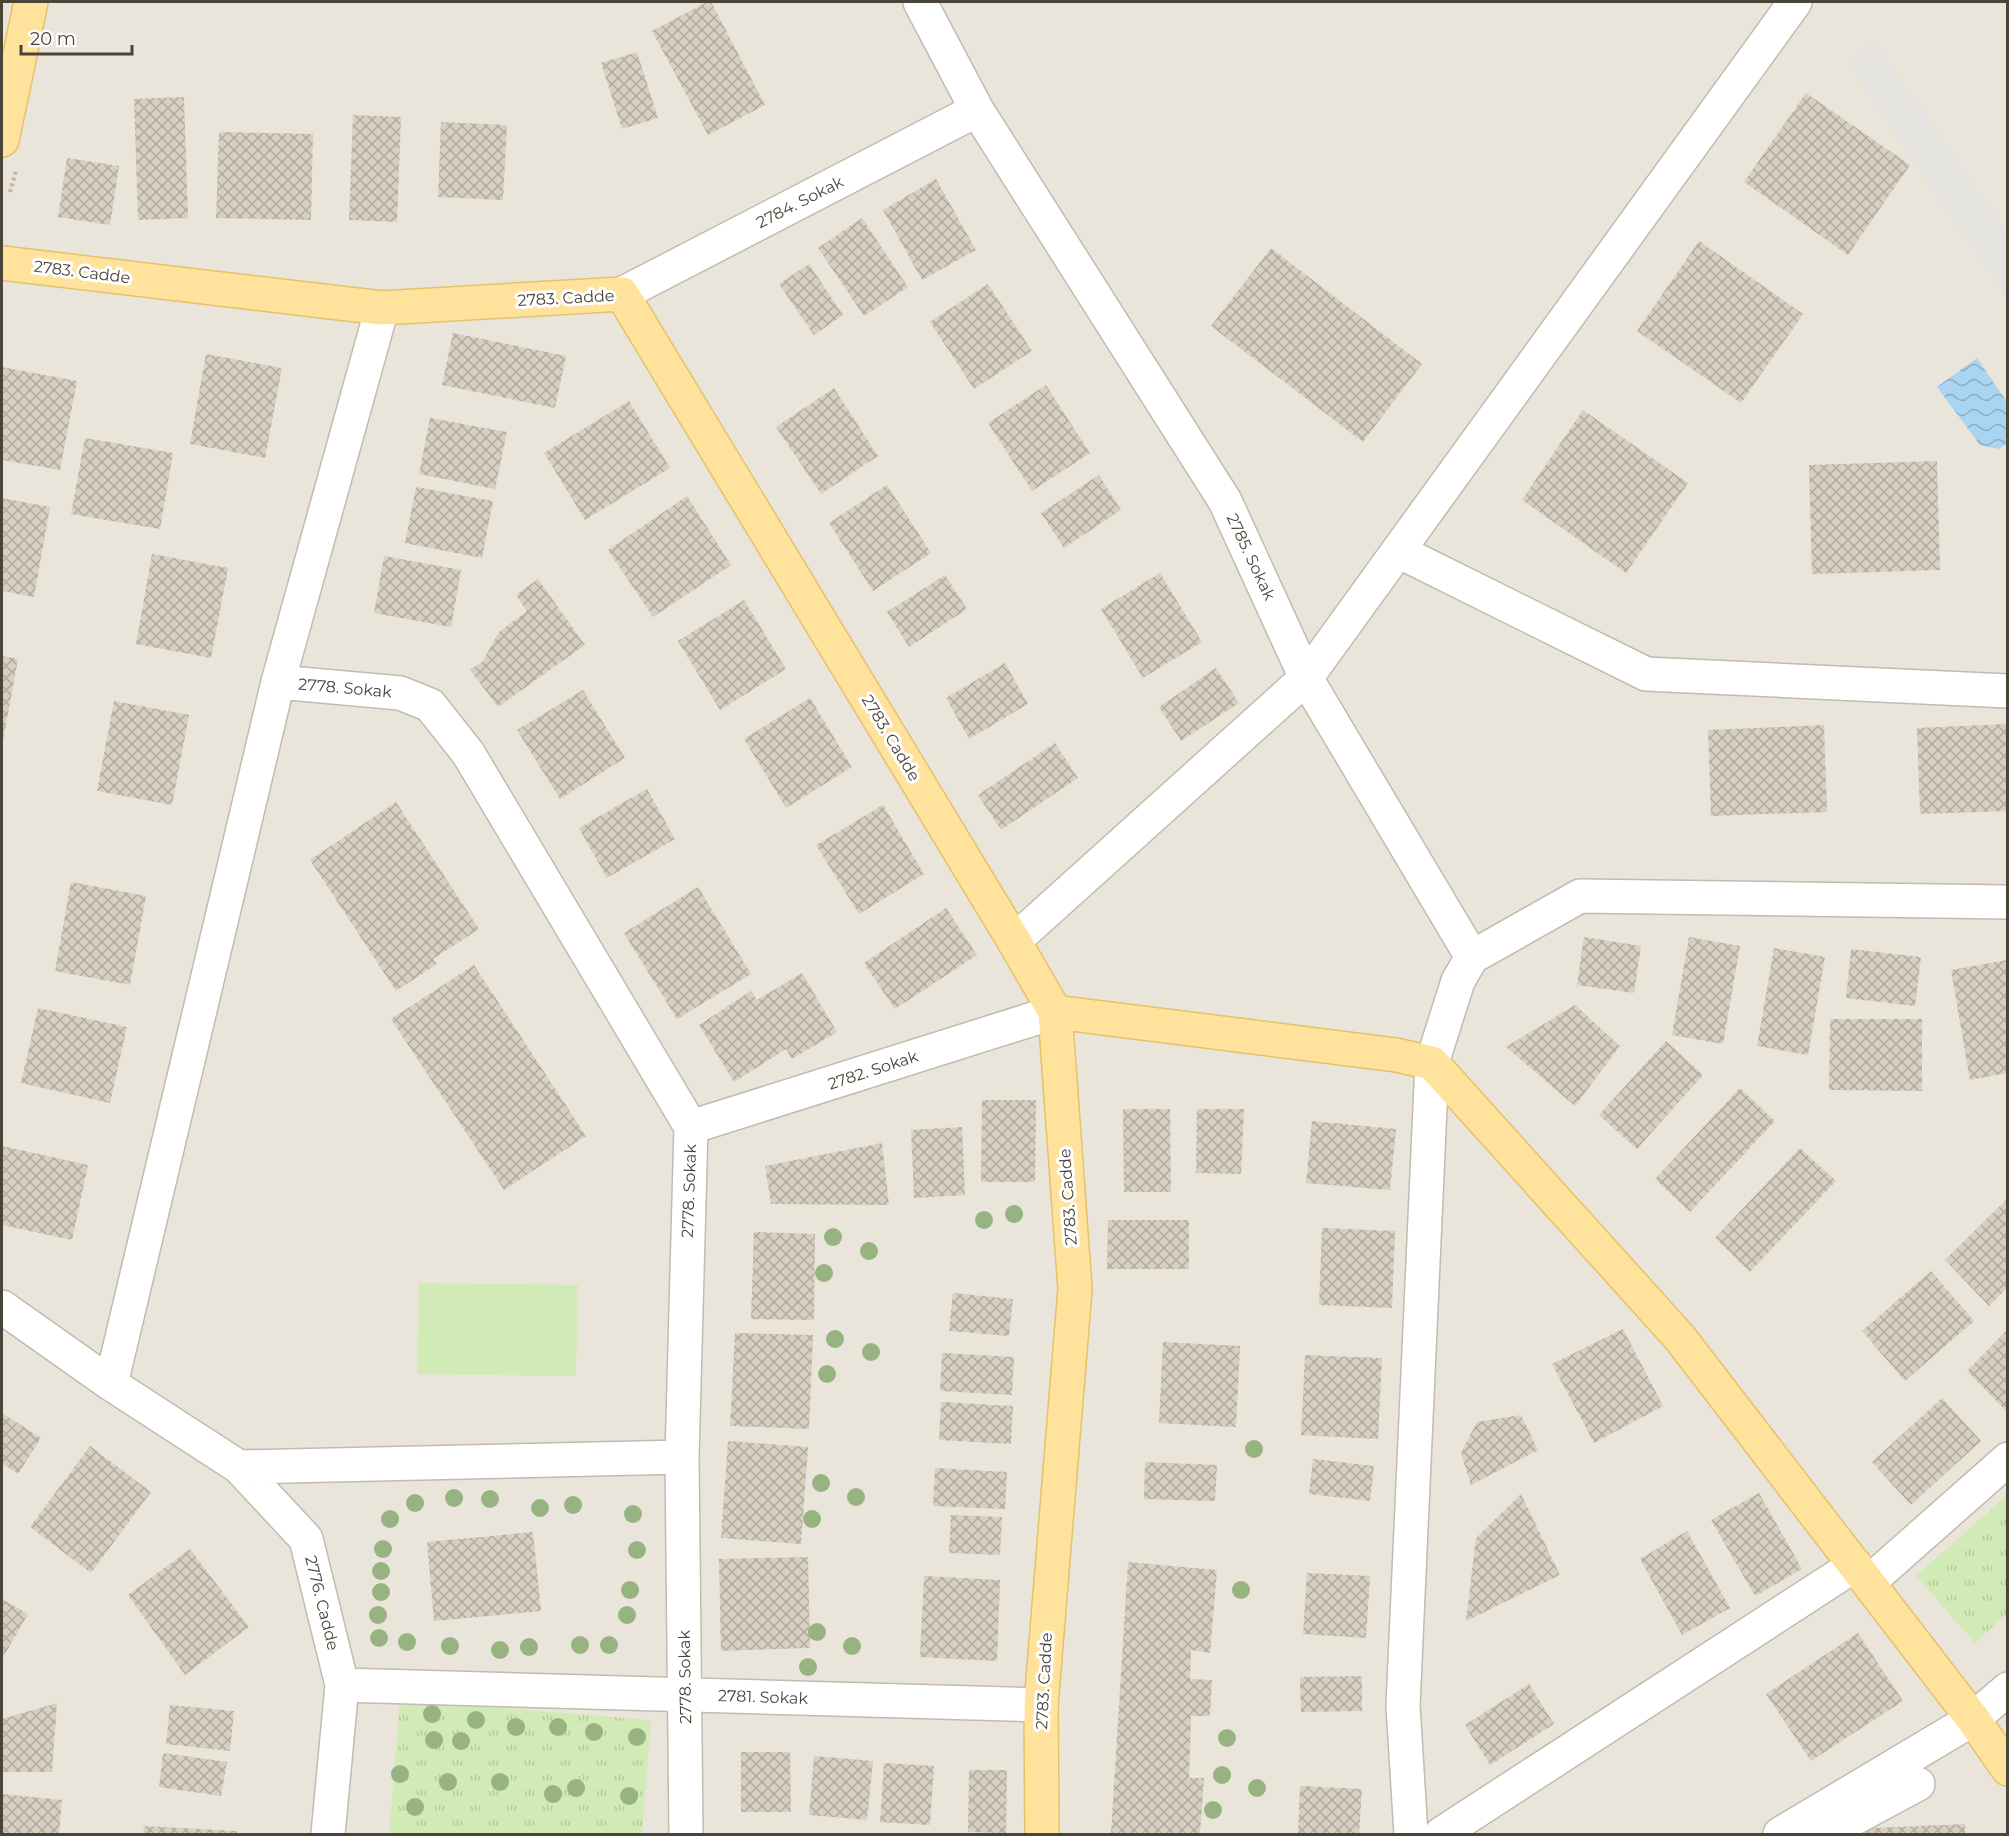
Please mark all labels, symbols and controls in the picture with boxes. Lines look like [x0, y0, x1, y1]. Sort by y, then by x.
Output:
scale bar [21, 18, 132, 56]
text: 20 m [30, 28, 76, 50]
street label: 2784. Sokak [753, 172, 847, 232]
street label: 2783. Cadde [33, 257, 131, 287]
street label: 2783. Cadde [517, 286, 615, 310]
street label: 2785. Sokak [1223, 511, 1280, 604]
street label: 2778. Sokak [297, 674, 393, 702]
street label: 2783. Cadde [858, 692, 924, 784]
street label: 2782. Sokak [826, 1046, 921, 1093]
street label: 2778. Sokak [678, 1143, 700, 1238]
street label: 2783. Cadde [1055, 1148, 1081, 1246]
street label: 2776. Cadde [301, 1554, 343, 1652]
street label: 2778. Sokak [675, 1629, 695, 1724]
street label: 2783. Cadde [1032, 1632, 1056, 1730]
street label: 2781. Sokak [718, 1686, 809, 1708]

